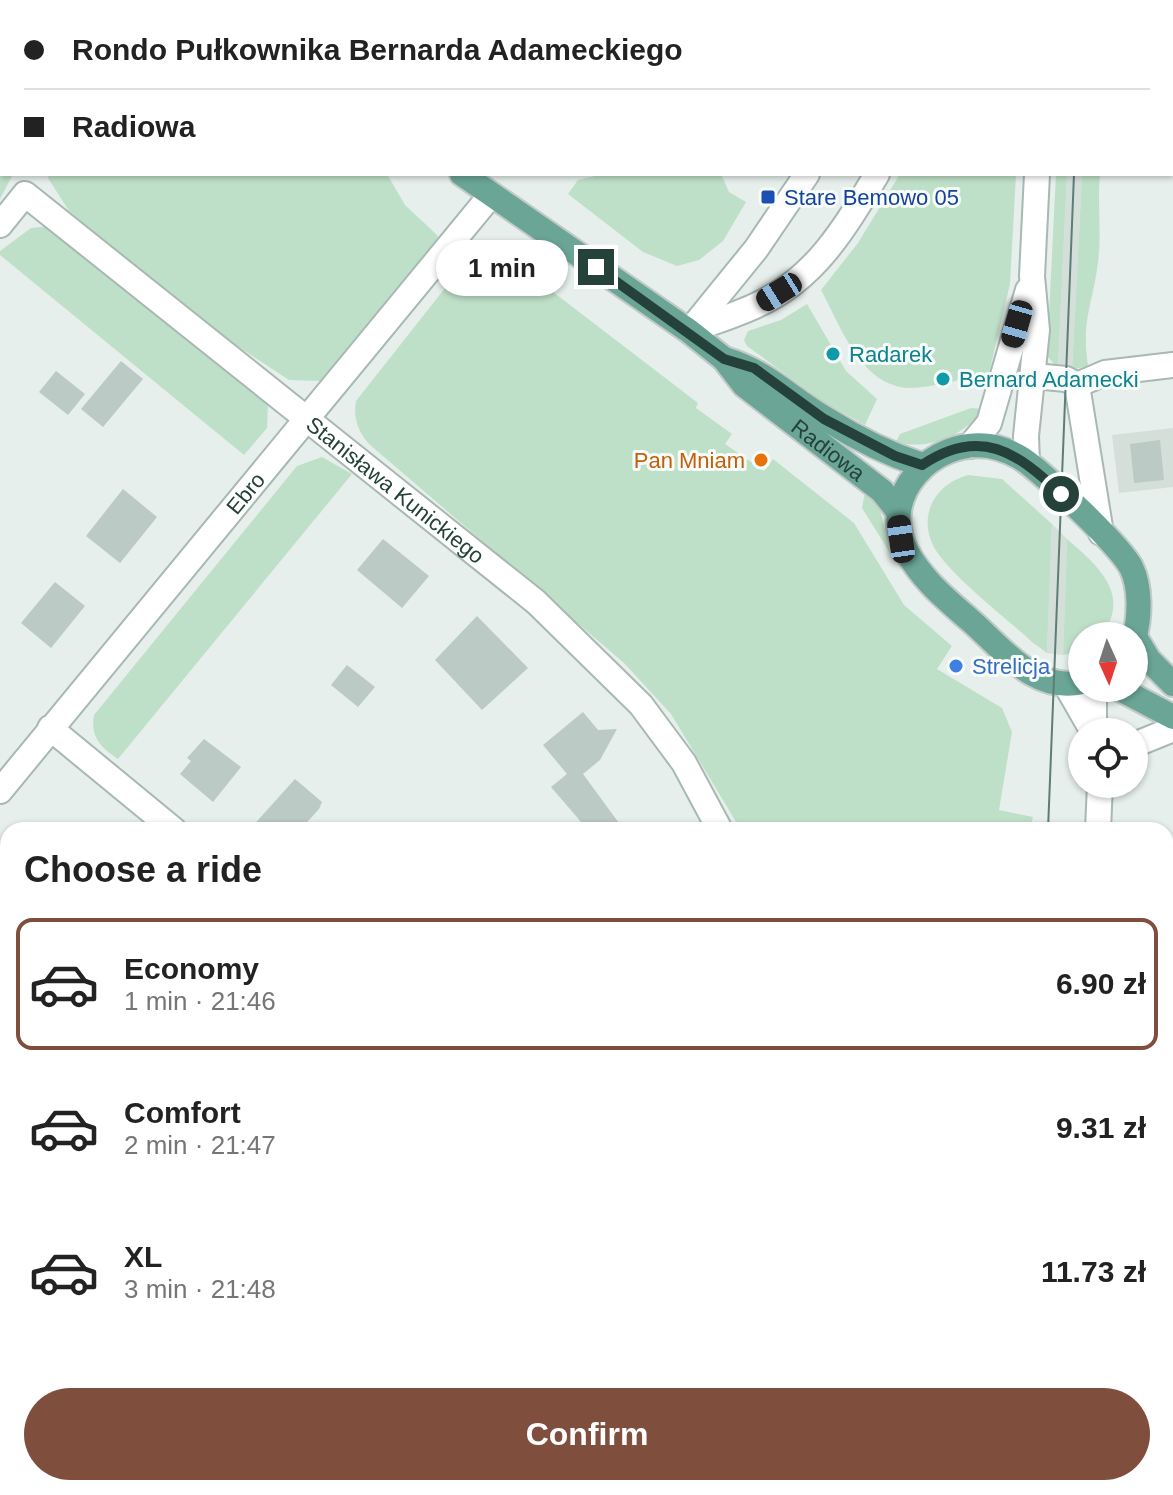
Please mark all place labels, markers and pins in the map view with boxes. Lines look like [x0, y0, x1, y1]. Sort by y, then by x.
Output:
place label: Stare Bemowo 05 [784, 185, 959, 210]
marker: Stare Bemowo 05 [759, 188, 777, 206]
place label: Radarek [849, 342, 933, 367]
marker: Radarek [824, 345, 842, 363]
place label: Bernard Adamecki [959, 367, 1139, 392]
marker: Bernard Adamecki [934, 370, 952, 388]
place label: Pan Mniam [634, 448, 745, 473]
marker: Pan Mniam [752, 451, 770, 469]
place label: Strelicja [972, 654, 1051, 679]
marker: Strelicja [947, 657, 965, 675]

